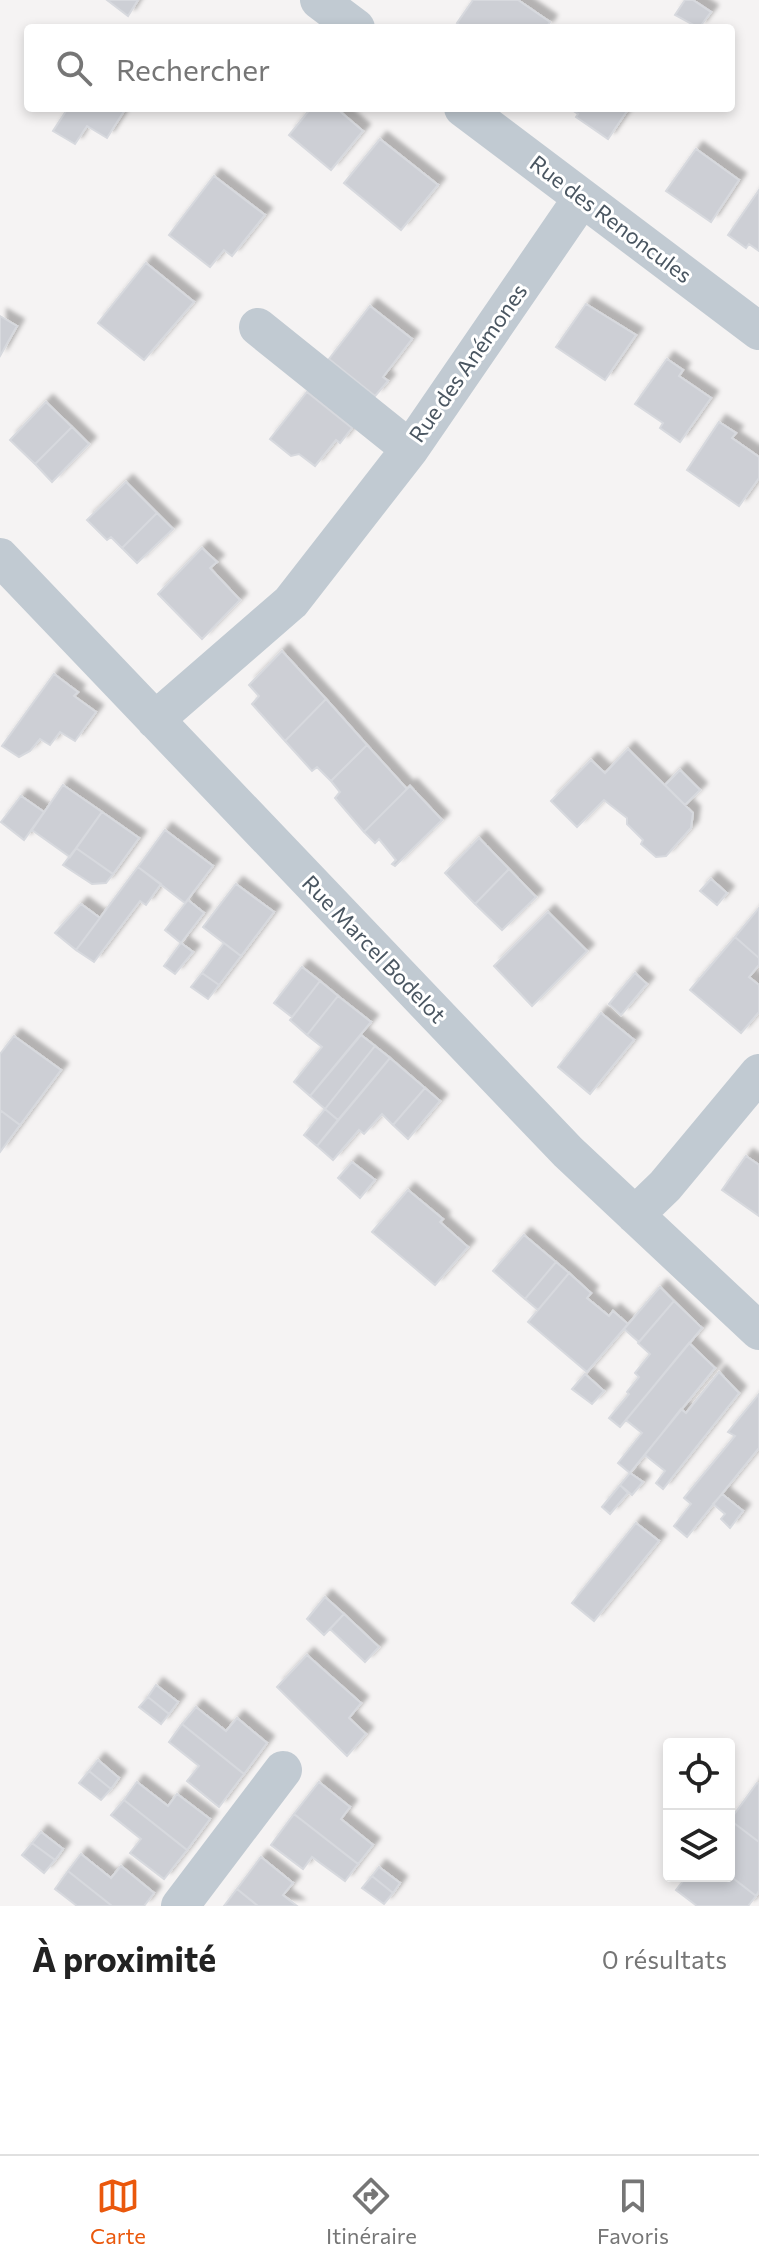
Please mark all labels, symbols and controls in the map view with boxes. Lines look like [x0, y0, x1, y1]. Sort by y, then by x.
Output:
search box [24, 24, 735, 112]
icon: search [52, 46, 96, 90]
text: Rechercher [116, 50, 270, 87]
street label: Rue des Renoncules [525, 149, 698, 288]
street label: Rue des Anémones [403, 278, 532, 447]
street label: Rue Marcel Bodelot [297, 869, 452, 1028]
map controls [663, 1738, 735, 1882]
button: locate [663, 1738, 735, 1810]
button: layers [663, 1810, 735, 1882]
text: À proximité [32, 1937, 216, 1979]
text: 0 résultats [602, 1943, 727, 1974]
tab: Carte [90, 2174, 146, 2249]
tab: Itinéraire [326, 2174, 417, 2249]
tab: Favoris [597, 2174, 669, 2249]

